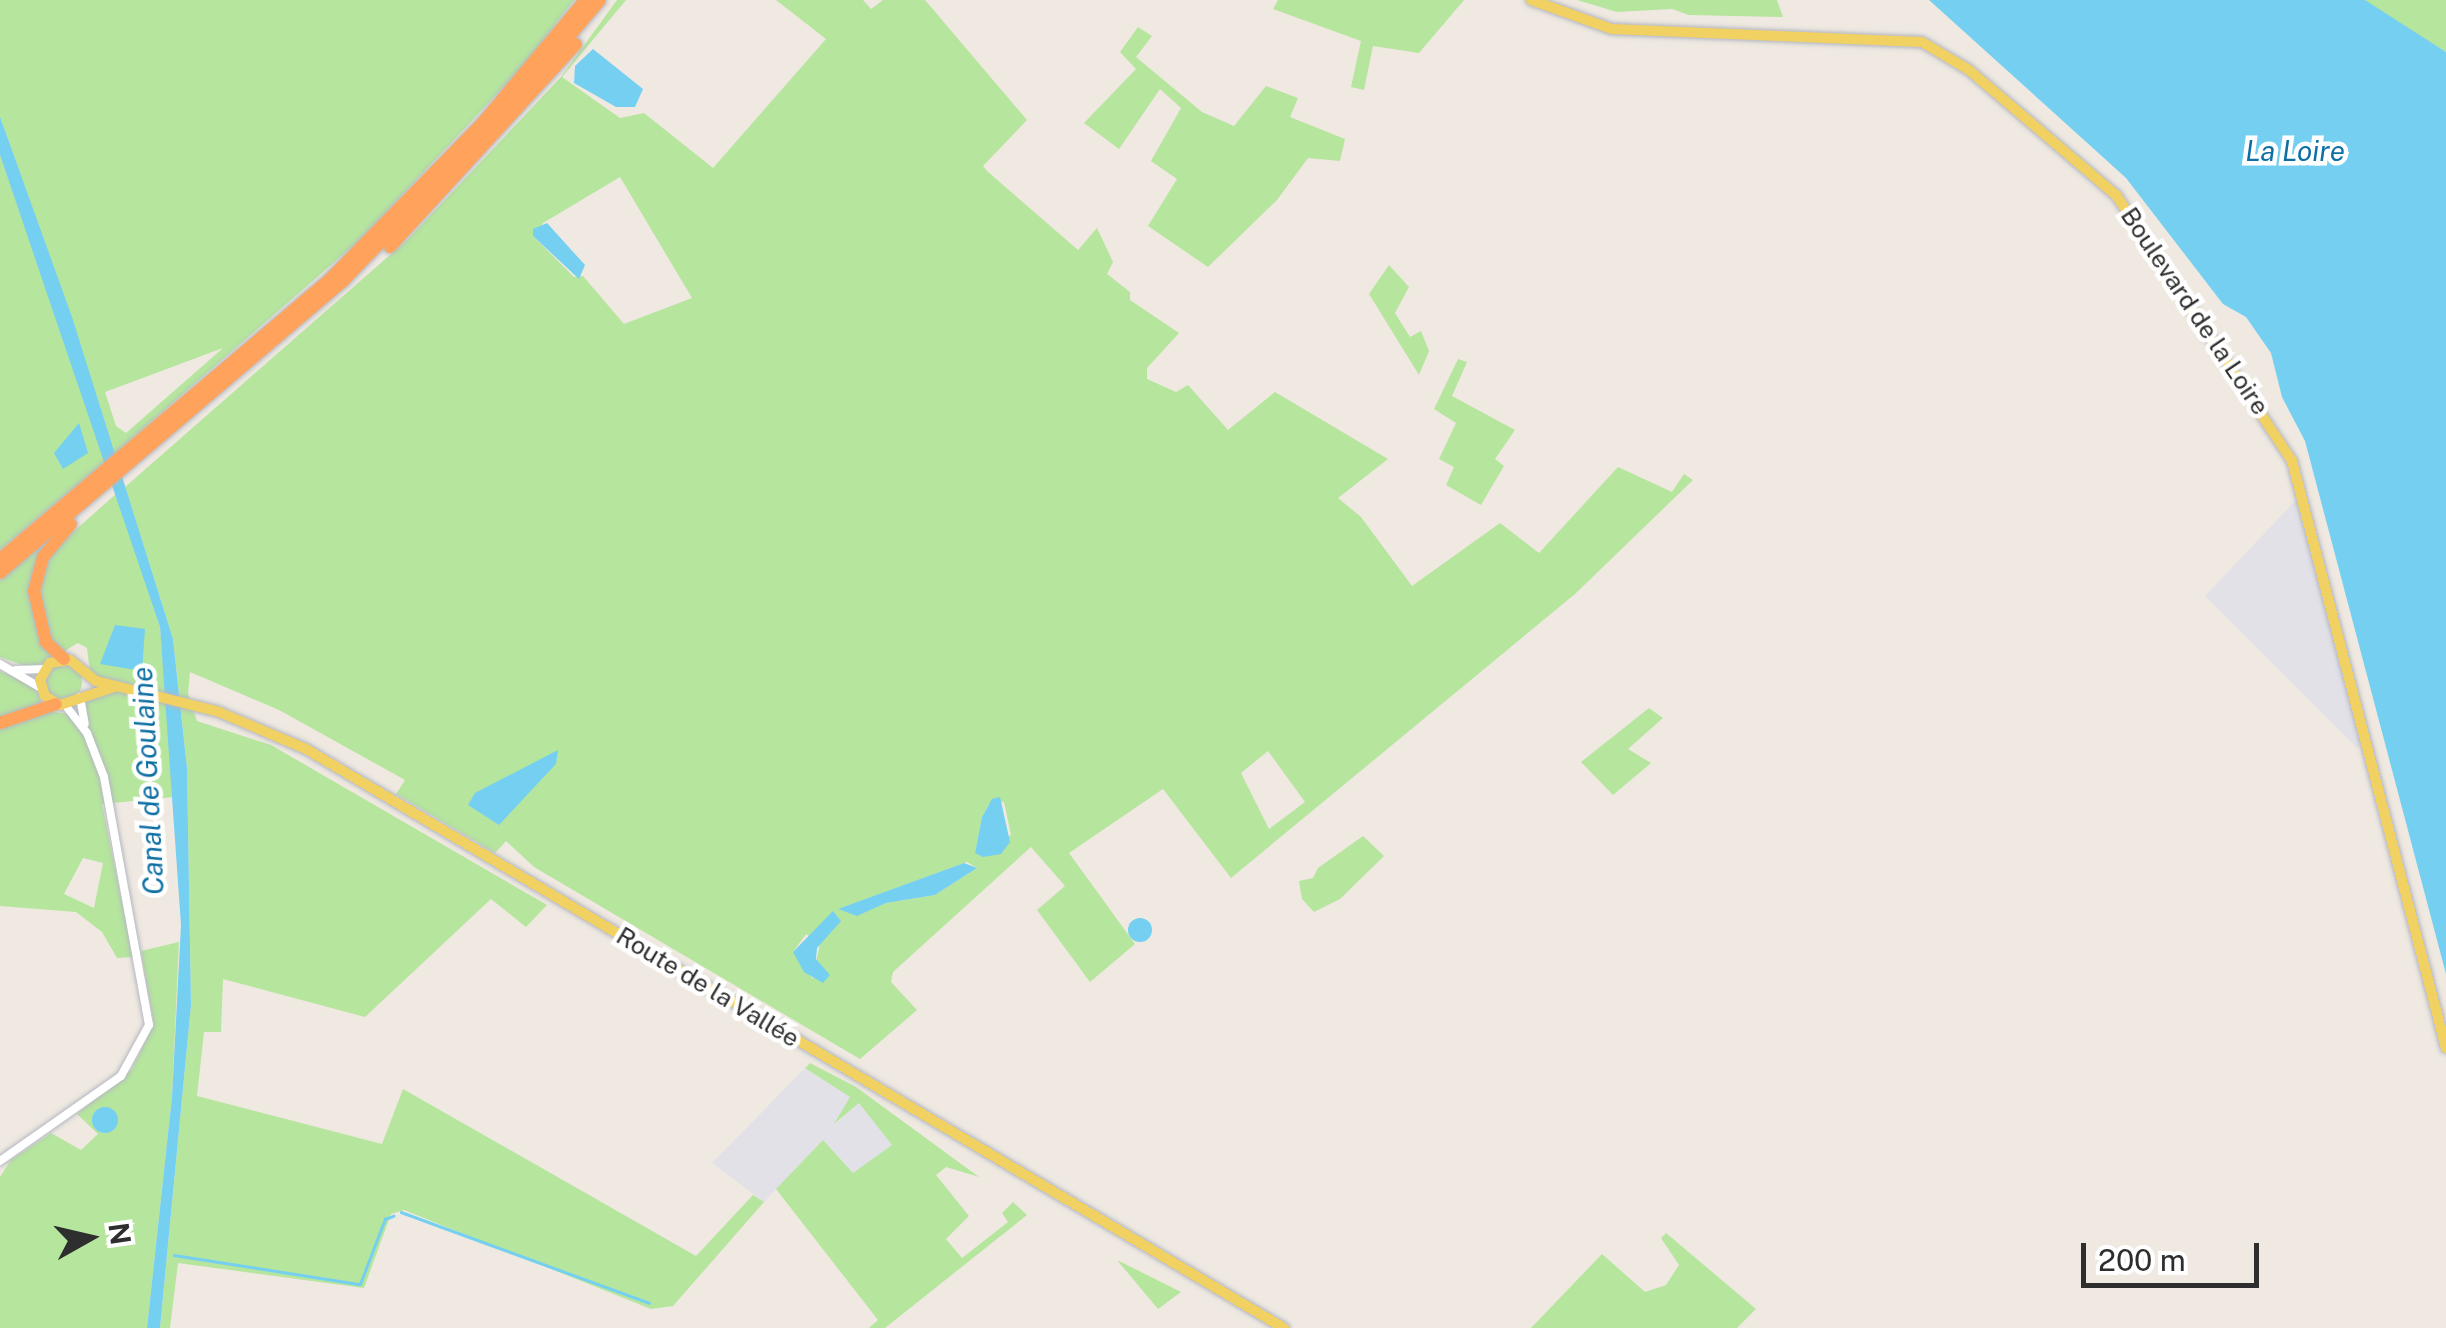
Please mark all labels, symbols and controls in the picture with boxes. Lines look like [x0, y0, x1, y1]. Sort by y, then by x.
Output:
water label: La Loire [2245, 134, 2345, 168]
street label: Boulevard de la Loire [2114, 202, 2276, 420]
water label: Canal de Goulaine [125, 666, 171, 896]
street label: Route de la Vallée [611, 920, 805, 1054]
north arrow [40, 1188, 140, 1288]
text: N [102, 1221, 138, 1247]
scale bar [2086, 1223, 2264, 1285]
text: 200 m [2098, 1242, 2186, 1278]

